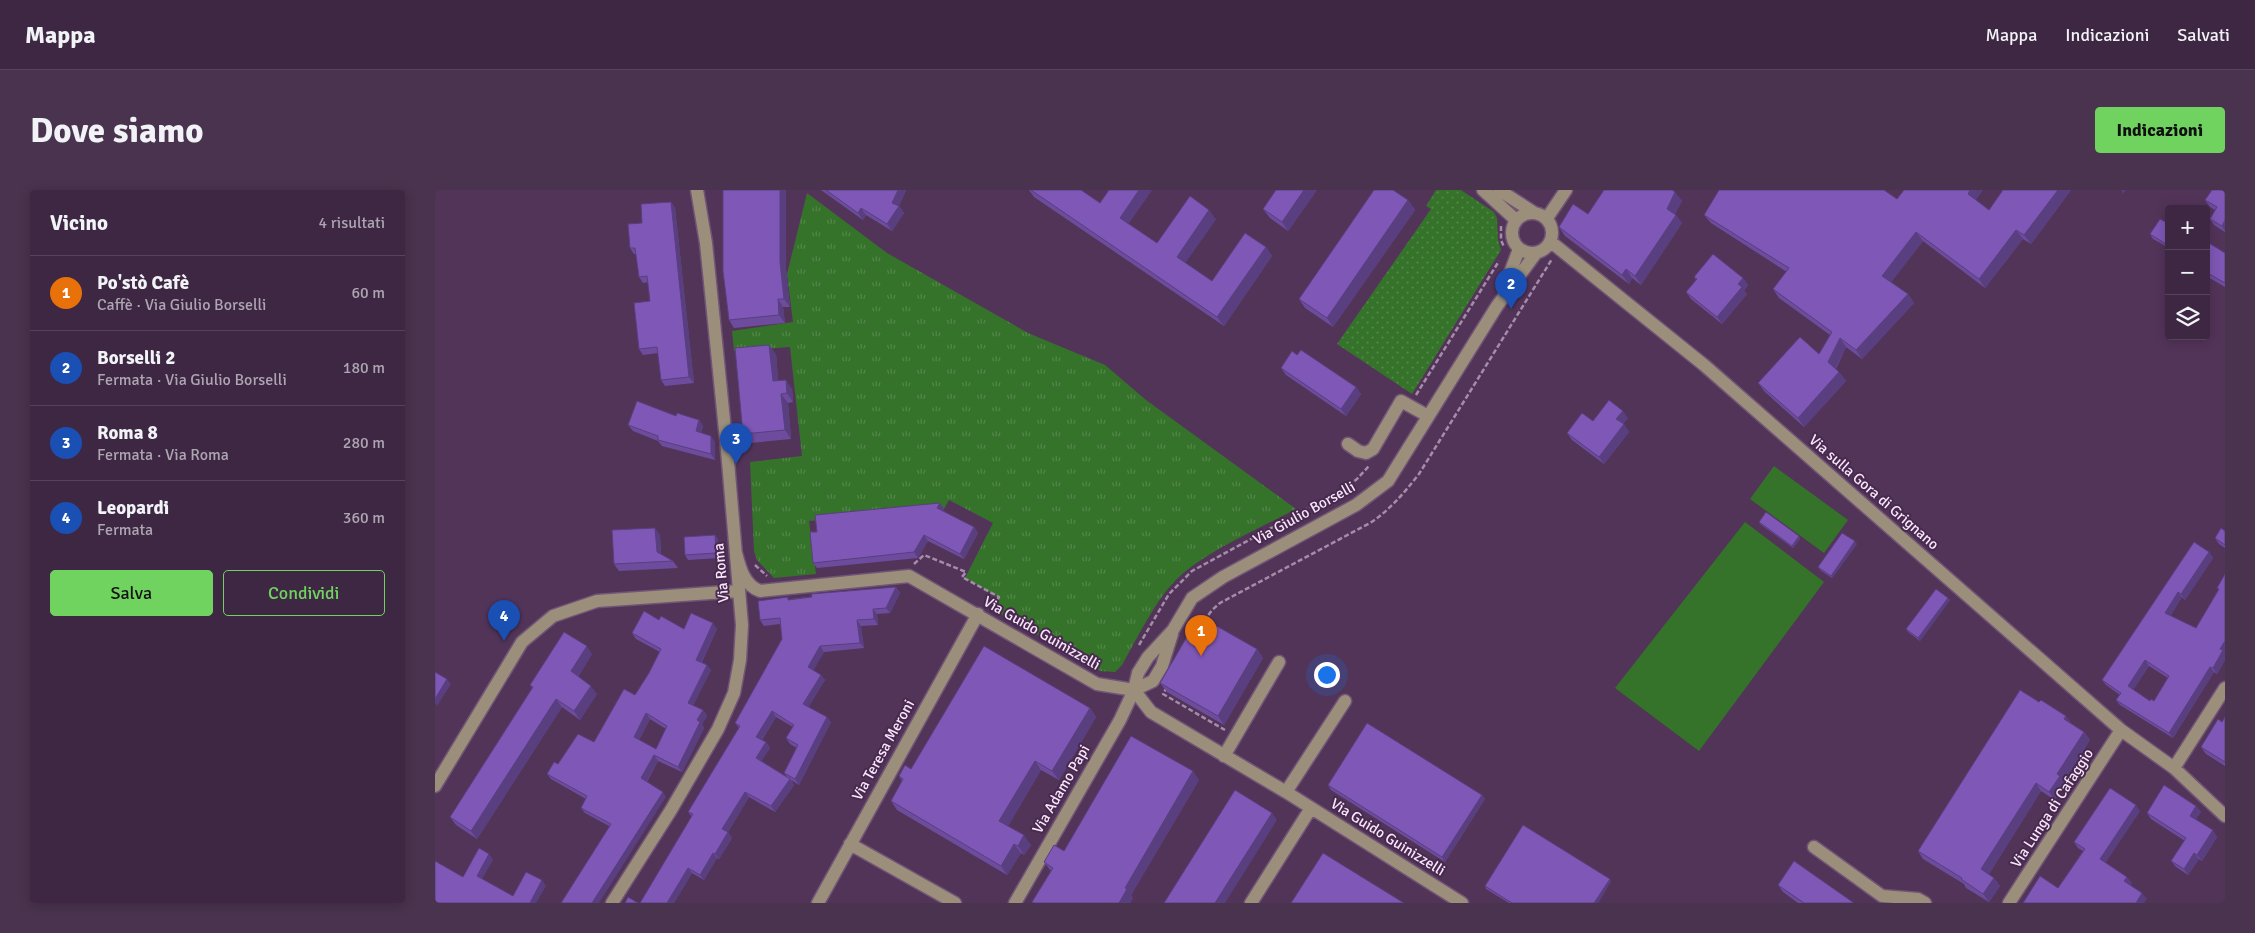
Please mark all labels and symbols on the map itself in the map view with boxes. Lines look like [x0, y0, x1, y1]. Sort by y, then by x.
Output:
pin: 2 [1495, 268, 1527, 309]
pin: 3 [720, 423, 752, 464]
street label: Via sulla Gora di Grignano [1805, 431, 1943, 553]
street label: Via Giulio Borselli [1250, 477, 1358, 549]
street label: Via Roma [709, 542, 733, 604]
street label: Via Guido Guinizzelli [980, 592, 1104, 674]
pin: 4 [488, 600, 520, 641]
pin: 1 [1185, 615, 1217, 656]
your location [1314, 662, 1340, 688]
street label: Via Teresa Meroni [848, 697, 918, 803]
street label: Via Adamo Papi [1028, 742, 1094, 836]
street label: Via Lunga di Cafaggio [2007, 745, 2097, 871]
street label: Via Guido Guinizzelli [1327, 794, 1449, 880]

